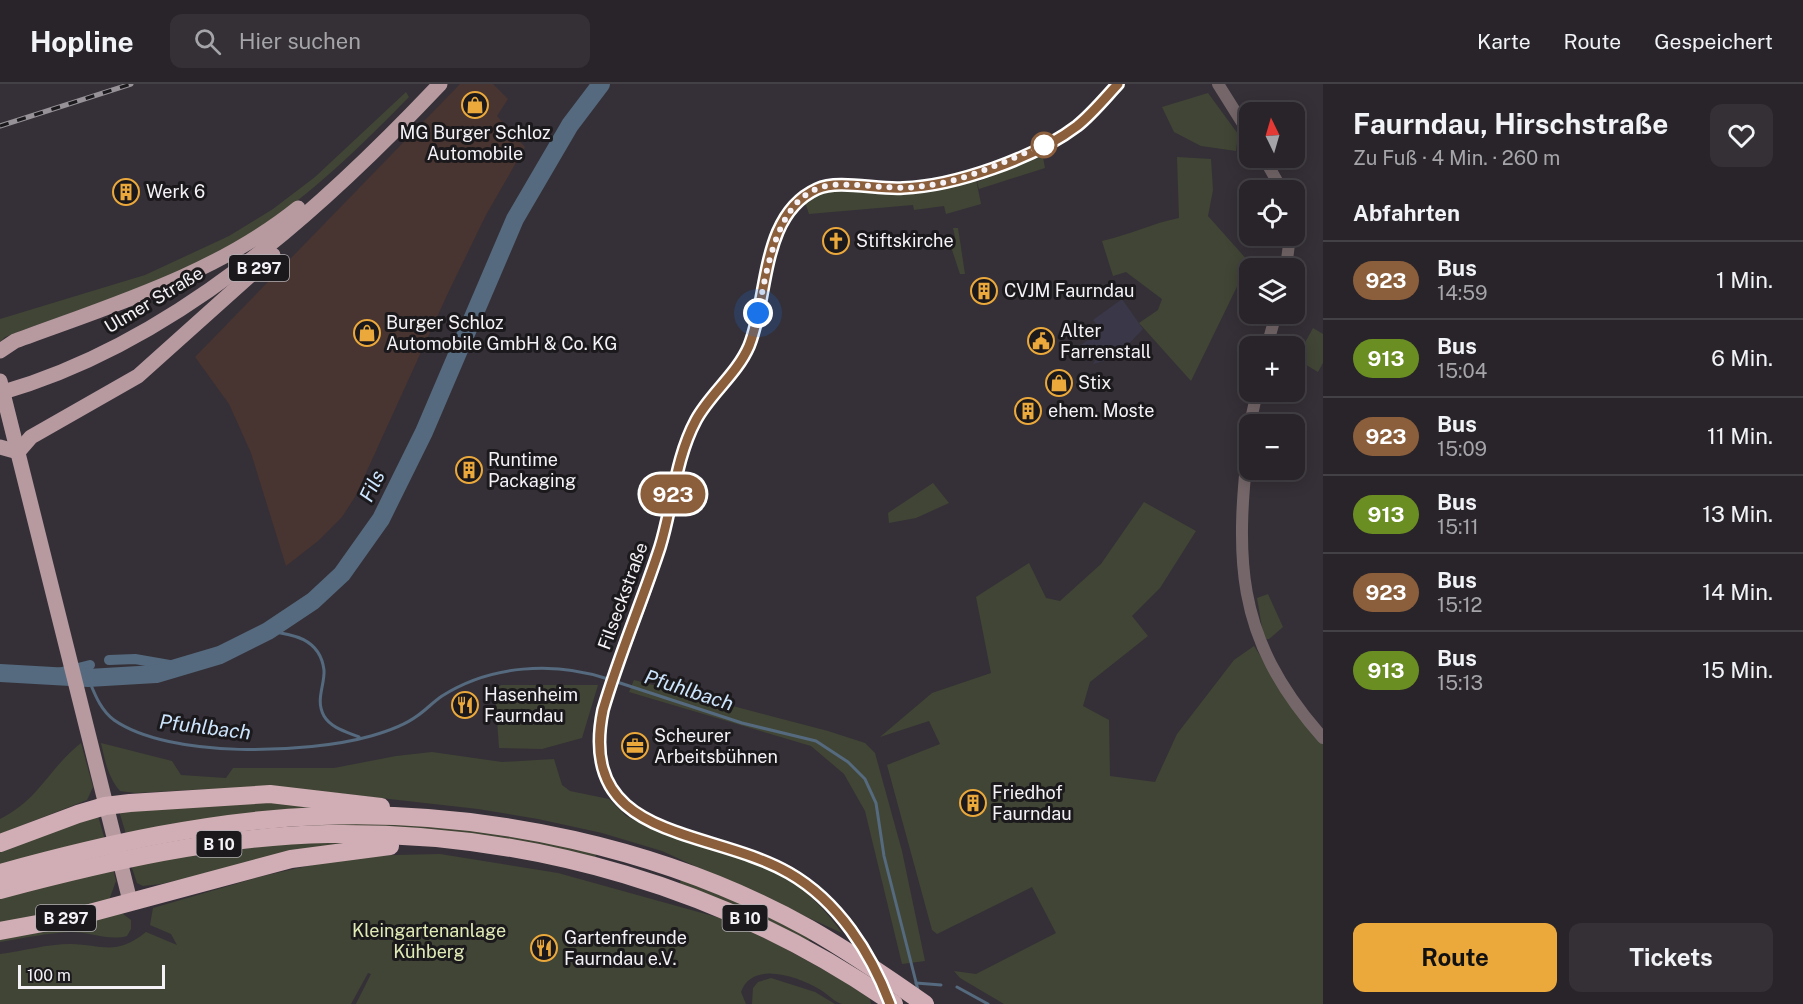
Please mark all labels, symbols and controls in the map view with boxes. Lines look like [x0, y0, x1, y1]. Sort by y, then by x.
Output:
search box [170, 14, 590, 68]
text: Hopline [30, 25, 134, 58]
icon: search [191, 25, 224, 58]
text: Hier suchen [239, 28, 361, 54]
text: Karte [1477, 29, 1531, 54]
text: Route [1564, 29, 1621, 54]
text: Gespeichert [1654, 29, 1773, 54]
shop icon: MG Burger Schloz Automobile [460, 90, 490, 120]
north arrow [1239, 102, 1305, 168]
map controls [1239, 102, 1305, 480]
button: heart [1710, 104, 1773, 167]
text: Faurndau, Hirschstraße [1353, 107, 1668, 140]
place label: MG Burger Schloz Automobile [399, 122, 551, 164]
unlabelled marker [1031, 132, 1057, 158]
text: Zu Fuß · 4 Min. · 260 m [1353, 146, 1560, 170]
building icon: Werk 6 [111, 177, 141, 207]
button: locate [1239, 180, 1305, 246]
place label: Werk 6 [146, 181, 205, 202]
text: Abfahrten [1353, 200, 1460, 226]
church icon: Stiftskirche [821, 226, 851, 256]
place label: Stiftskirche [856, 230, 954, 251]
road number: B 297 [229, 255, 289, 281]
text: Bus [1437, 255, 1477, 281]
button: layers [1239, 258, 1305, 324]
street label: Ulmer Straße [101, 262, 207, 337]
text: 1 Min. [1716, 267, 1773, 293]
text: 923 [1365, 268, 1407, 293]
building icon: CVJM Faurndau [969, 276, 999, 306]
place label: CVJM Faurndau [1004, 280, 1134, 301]
text: 14:59 [1437, 281, 1488, 305]
your location [743, 298, 773, 328]
place label: Burger Schloz Automobile GmbH & Co. KG [386, 312, 618, 354]
shop icon: Burger Schloz Automobile GmbH & Co. KG [352, 318, 382, 348]
place label: Alter Farrenstall [1060, 320, 1151, 362]
public building icon: Alter Farrenstall [1026, 326, 1056, 356]
text: Bus [1437, 333, 1477, 359]
button: + [1239, 336, 1305, 402]
text: 6 Min. [1711, 345, 1773, 371]
text: 913 [1368, 346, 1404, 371]
text: 15:04 [1437, 359, 1487, 383]
shop icon: Stix [1044, 368, 1074, 398]
place label: Stix [1078, 372, 1111, 393]
building icon: ehem. Moste [1013, 396, 1043, 426]
place label: ehem. Moste [1048, 400, 1154, 421]
text: Bus [1437, 411, 1477, 437]
button: − [1239, 414, 1305, 480]
text: 11 Min. [1707, 423, 1773, 449]
text: 923 [1365, 424, 1407, 449]
text: 15:09 [1437, 437, 1487, 461]
place label: Runtime Packaging [488, 449, 576, 491]
building icon: Runtime Packaging [454, 455, 484, 485]
water label: Fils [354, 466, 390, 506]
line badge: 923 [638, 474, 708, 514]
text: 923 [652, 482, 694, 507]
text: Bus [1437, 489, 1477, 515]
text: 13 Min. [1702, 501, 1773, 527]
text: 913 [1368, 502, 1404, 527]
text: 15:11 [1437, 515, 1479, 539]
street label: Filseckstraße [593, 539, 652, 652]
text: Bus [1437, 567, 1477, 593]
text: 14 Min. [1702, 579, 1773, 605]
text: 923 [1365, 580, 1407, 605]
text: 15:12 [1437, 593, 1483, 617]
text: Bus [1437, 645, 1477, 671]
text: 15 Min. [1702, 657, 1773, 683]
text: 913 [1368, 658, 1404, 683]
water label: Pfuhlbach [641, 664, 737, 716]
text: 15:13 [1437, 671, 1483, 695]
place label: Hasenheim Faurndau [484, 684, 578, 726]
restaurant icon: Hasenheim Faurndau [450, 690, 480, 720]
water label: Pfuhlbach [158, 709, 252, 745]
place label: Scheurer Arbeitsbühnen [654, 725, 778, 767]
office icon: Scheurer Arbeitsbühnen [620, 731, 650, 761]
place label: Friedhof Faurndau [992, 782, 1072, 824]
building icon: Friedhof Faurndau [958, 788, 988, 818]
road number: B 10 [196, 831, 242, 857]
road number: B 297 [36, 905, 96, 931]
road number: B 10 [722, 905, 768, 931]
park label: Kleingartenanlage Kühberg [352, 920, 506, 962]
button: Route [1353, 923, 1557, 992]
button: Tickets [1569, 923, 1773, 992]
place label: Gartenfreunde Faurndau e.V. [564, 927, 687, 969]
restaurant icon: Gartenfreunde Faurndau e.V. [529, 933, 559, 963]
scale bar [18, 962, 165, 990]
text: 100 m [27, 966, 71, 985]

